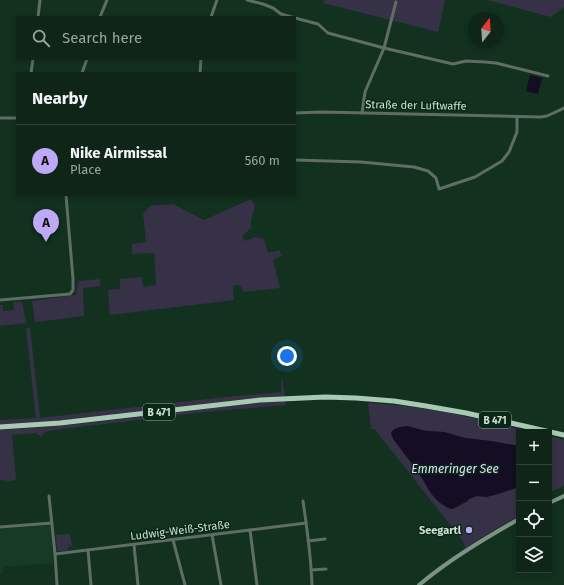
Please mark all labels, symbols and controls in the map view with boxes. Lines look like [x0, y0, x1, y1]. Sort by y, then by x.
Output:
north arrow [468, 12, 504, 48]
search box [16, 16, 296, 60]
icon: search [30, 27, 52, 49]
text: Search here [62, 29, 142, 47]
text: Nearby [32, 88, 87, 109]
street label: Straße der Luftwaffe [365, 98, 467, 113]
text: Nike Airmissal [70, 144, 167, 162]
text: A [41, 153, 49, 168]
text: 560 m [245, 153, 280, 168]
text: Place [70, 162, 101, 177]
pin: A [33, 209, 59, 242]
your location [277, 346, 297, 366]
road number: B 471 [143, 404, 175, 420]
road number: B 471 [479, 412, 511, 428]
map controls [516, 429, 552, 573]
button: + [516, 429, 552, 465]
water label: Emmeringer See [411, 462, 499, 476]
button: − [516, 465, 552, 501]
button: locate [516, 501, 552, 537]
street label: Ludwig-Weiß-Straße [130, 518, 231, 543]
place label: Seegartl [419, 524, 462, 537]
marker: Seegartl [464, 525, 474, 535]
button: layers [516, 537, 552, 573]

